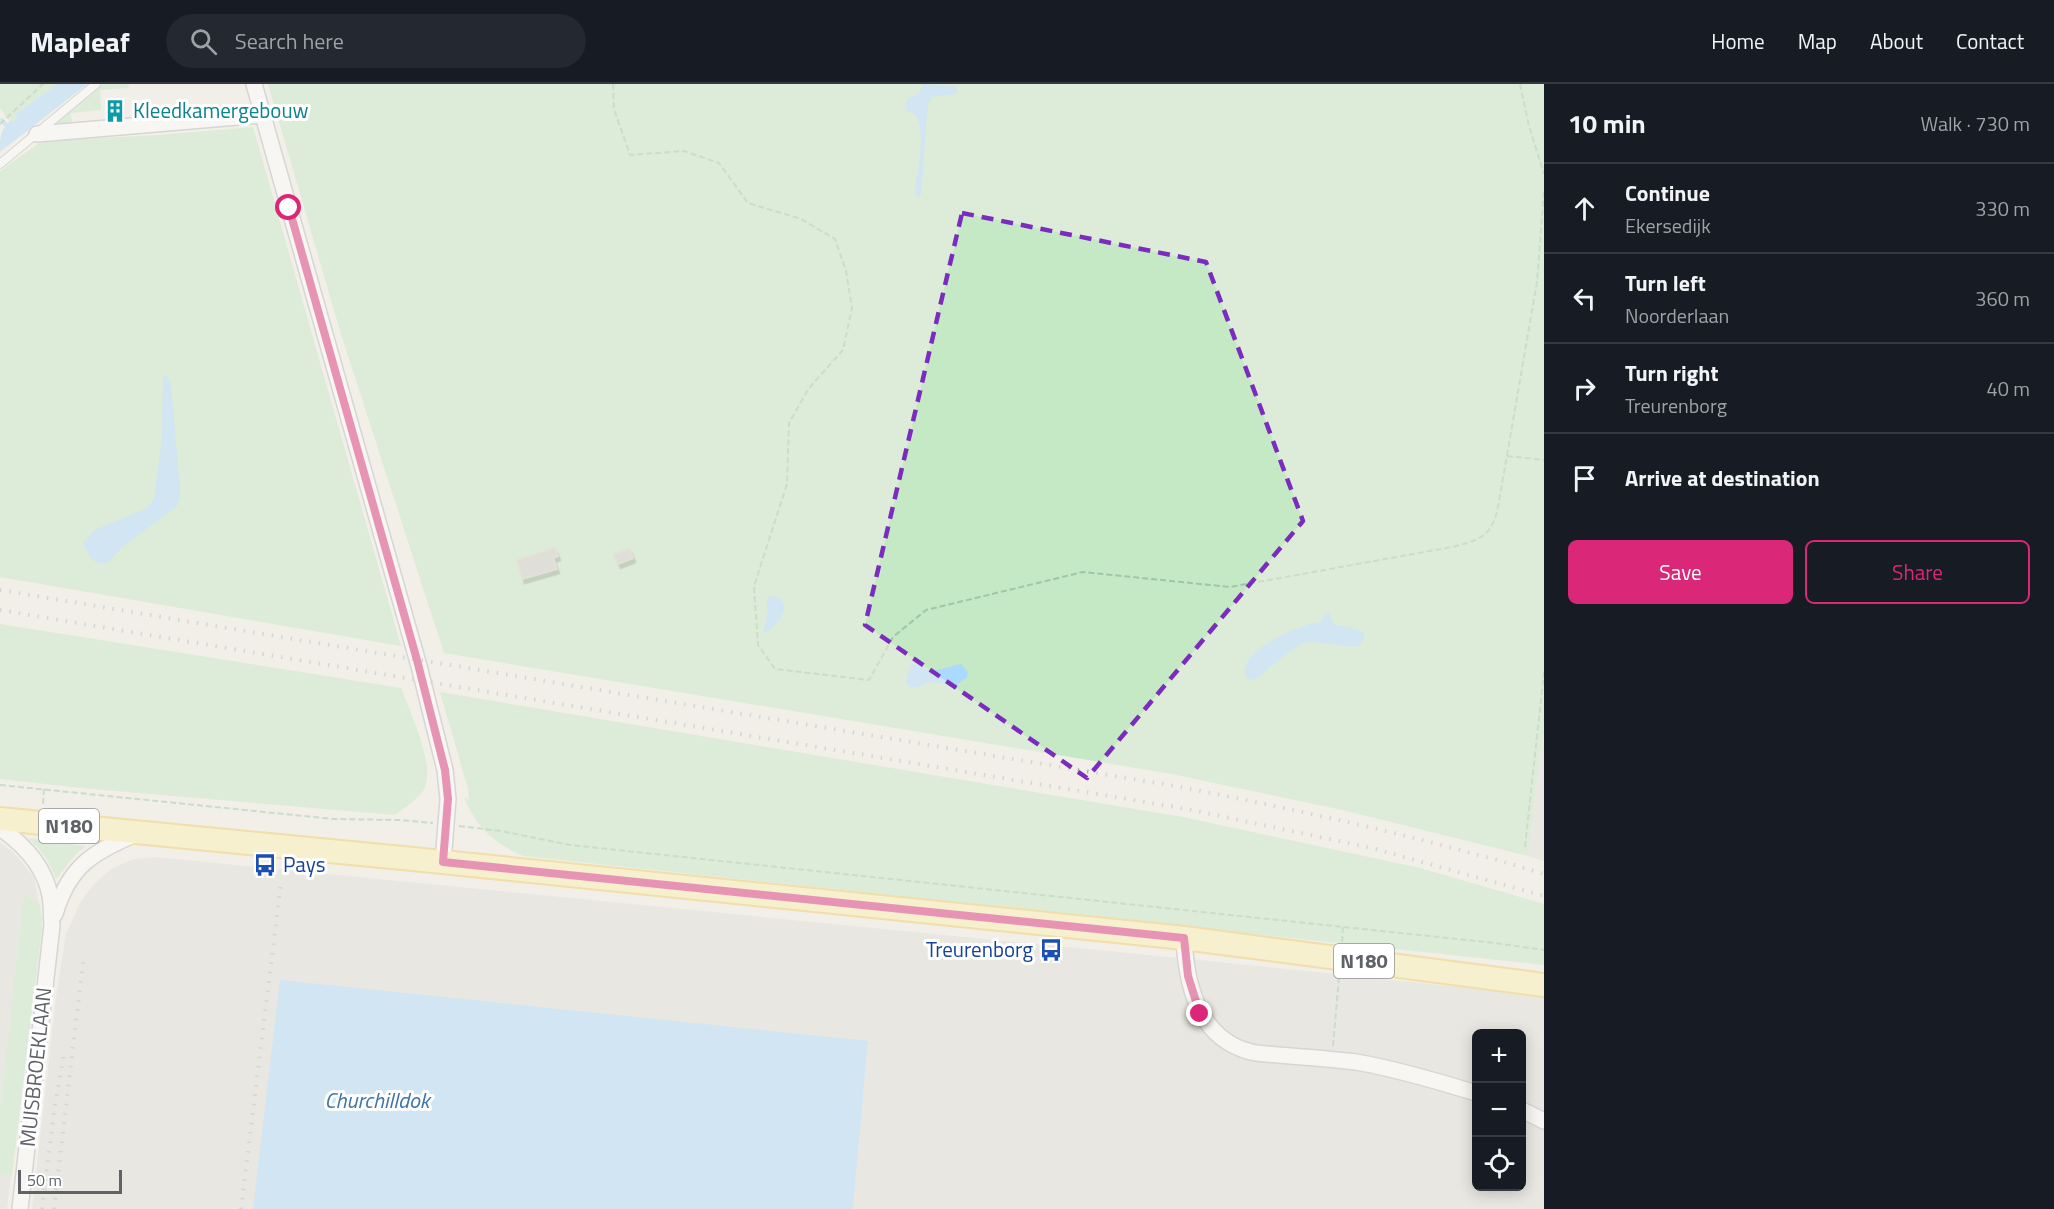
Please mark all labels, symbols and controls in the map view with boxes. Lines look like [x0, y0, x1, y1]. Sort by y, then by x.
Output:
search box [166, 14, 586, 68]
text: Mapleaf [30, 20, 130, 63]
text: Search here [235, 24, 344, 58]
icon: search [187, 25, 220, 58]
text: Home [1711, 25, 1765, 57]
text: Map [1798, 25, 1837, 57]
text: About [1870, 25, 1923, 57]
text: Contact [1956, 25, 2024, 57]
place label: Kleedkamergebouw [133, 94, 309, 126]
building icon: Kleedkamergebouw [102, 98, 128, 124]
text: 10 min [1568, 104, 1646, 143]
text: Walk · 730 m [1921, 108, 2030, 139]
text: Continue [1625, 176, 1710, 210]
icon: ahead [1568, 192, 1601, 225]
text: 330 m [1975, 193, 2030, 224]
route start [275, 194, 301, 220]
text: Ekersedijk [1625, 210, 1711, 241]
text: Turn left [1625, 266, 1706, 300]
icon: left [1568, 282, 1601, 315]
text: 360 m [1975, 283, 2030, 314]
text: Noorderlaan [1625, 300, 1729, 331]
text: Turn right [1625, 356, 1719, 390]
icon: right [1568, 372, 1601, 405]
text: 40 m [1986, 373, 2030, 404]
text: Treurenborg [1625, 390, 1727, 421]
text: Arrive at destination [1625, 461, 1820, 495]
icon: arrive [1568, 462, 1601, 495]
button: Save [1568, 540, 1793, 604]
button: Share [1805, 540, 2030, 604]
road number: N180 [39, 809, 99, 843]
place label: Pays [283, 848, 326, 880]
bus stop icon: Pays [252, 852, 278, 878]
place label: Treurenborg [926, 933, 1033, 965]
bus stop icon: Treurenborg [1038, 937, 1064, 963]
road number: N180 [1334, 944, 1394, 978]
street label: MUISBROEKLAAN [11, 986, 59, 1148]
route end [1186, 1000, 1212, 1026]
map controls [1472, 1029, 1526, 1191]
button: + [1472, 1029, 1526, 1083]
water label: Churchilldok [324, 1083, 432, 1117]
button: − [1472, 1083, 1526, 1137]
button: locate [1472, 1137, 1526, 1191]
scale bar [18, 1167, 122, 1194]
text: 50 m [27, 1168, 62, 1192]

